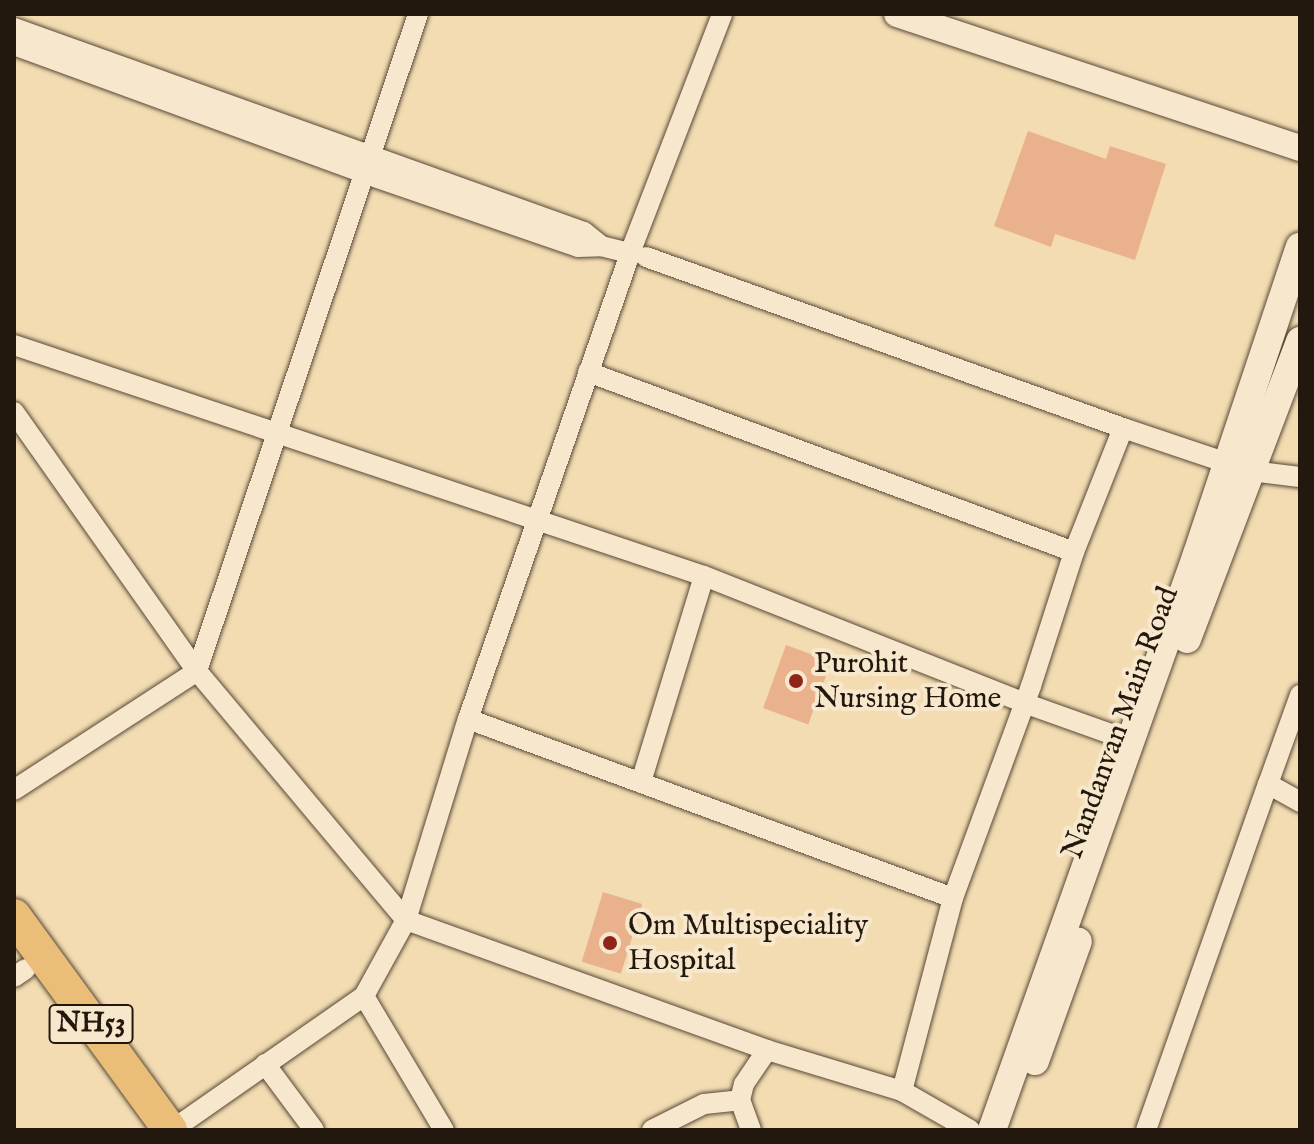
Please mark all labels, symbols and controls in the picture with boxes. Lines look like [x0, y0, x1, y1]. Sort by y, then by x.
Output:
street label: Nandanvan Main Road [1055, 582, 1187, 864]
place label: Purohit Nursing Home [814, 646, 1001, 716]
marker: Purohit Nursing Home [785, 670, 807, 692]
place label: Om Multispeciality Hospital [628, 908, 868, 978]
marker: Om Multispeciality Hospital [599, 932, 621, 954]
road number: NH53 [47, 1000, 135, 1048]

